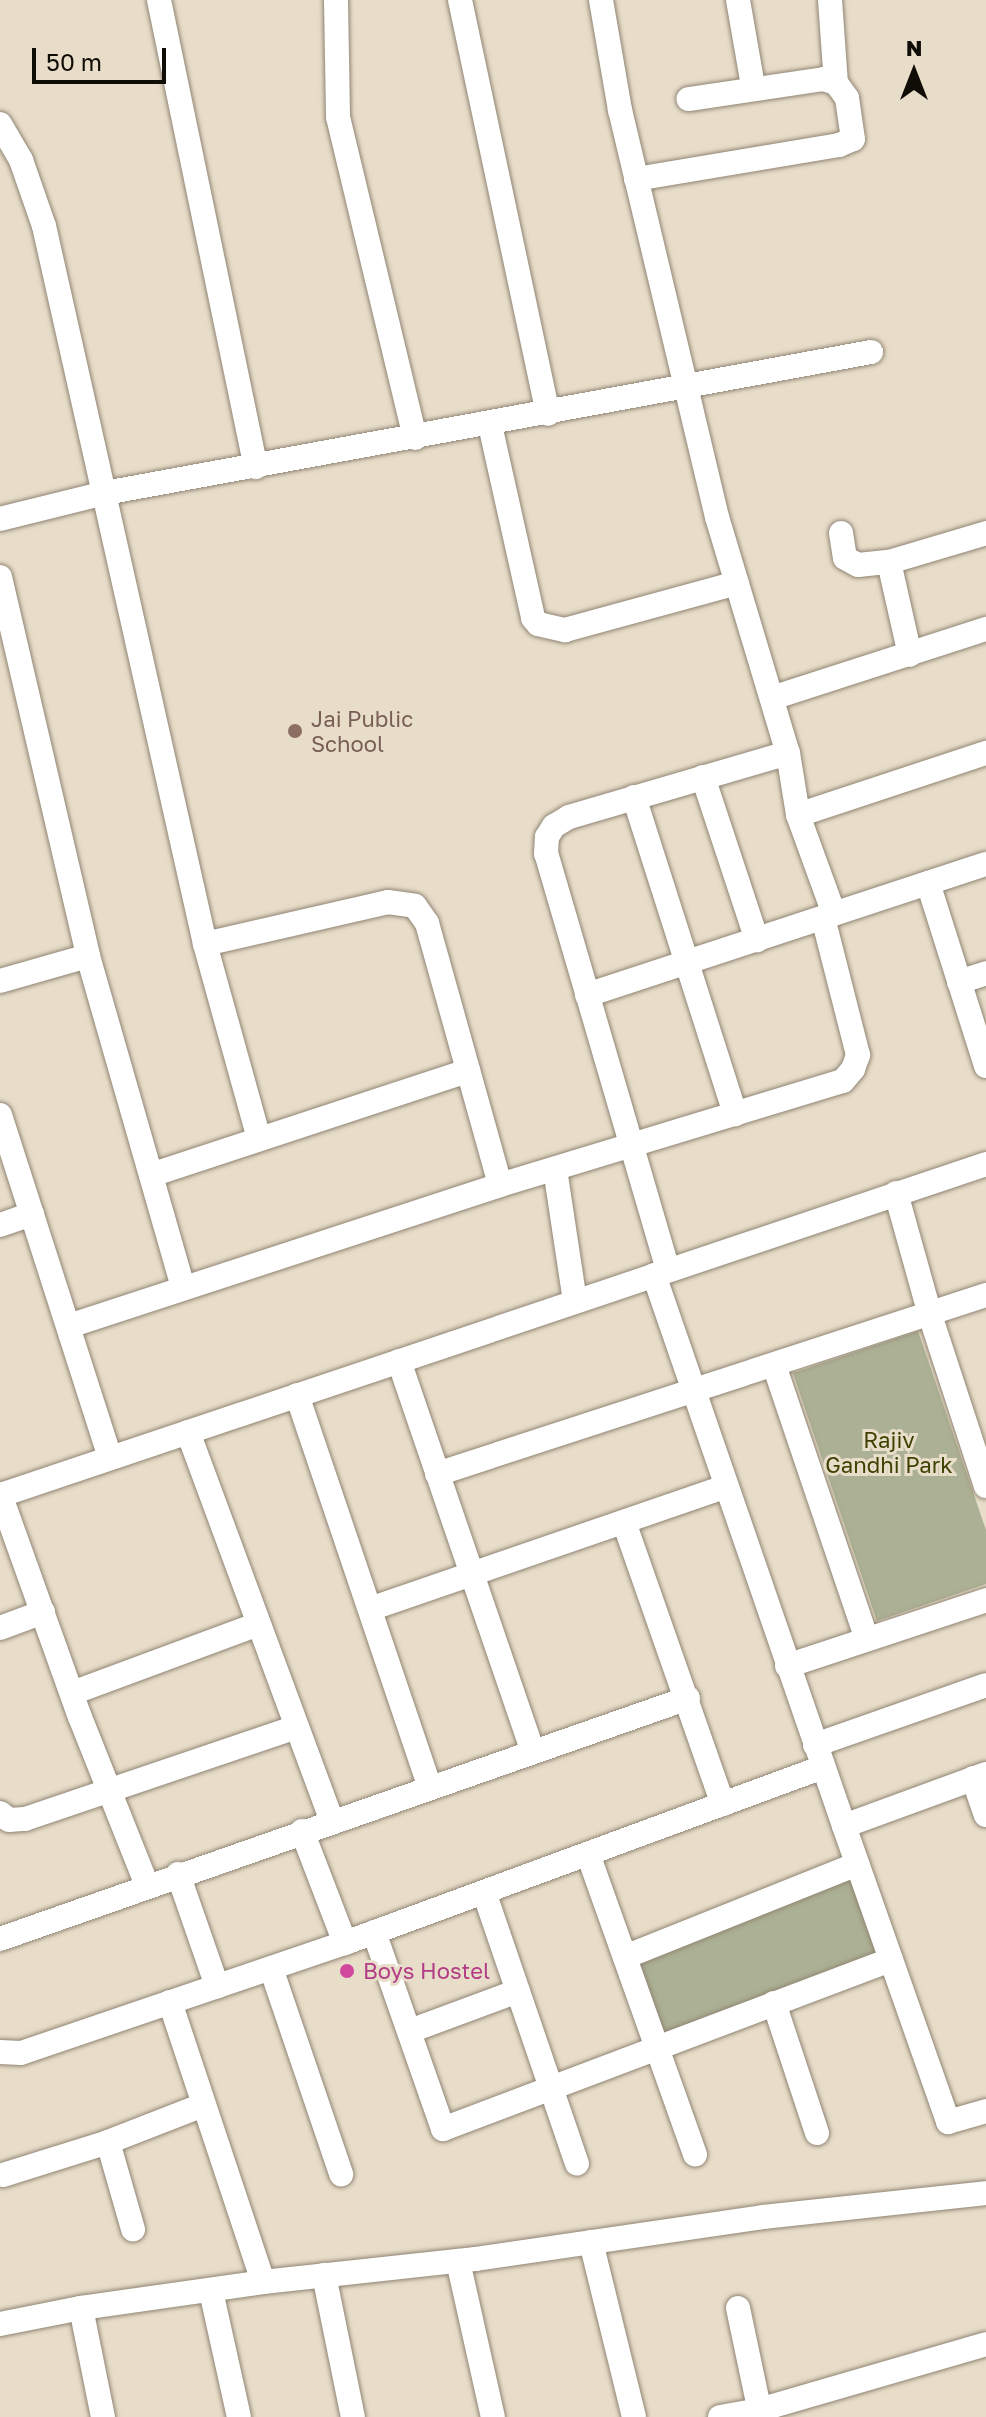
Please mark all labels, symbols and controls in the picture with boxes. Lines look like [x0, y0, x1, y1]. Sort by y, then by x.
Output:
scale bar [36, 32, 170, 82]
north arrow [874, 32, 954, 112]
text: N [906, 34, 922, 61]
text: 50 m [46, 47, 102, 76]
place label: Jai Public School [311, 705, 413, 756]
marker: Jai Public School [286, 722, 304, 740]
park label: Rajiv Gandhi Park [825, 1426, 953, 1478]
place label: Boys Hostel [363, 1958, 490, 1984]
marker: Boys Hostel [338, 1962, 356, 1980]

